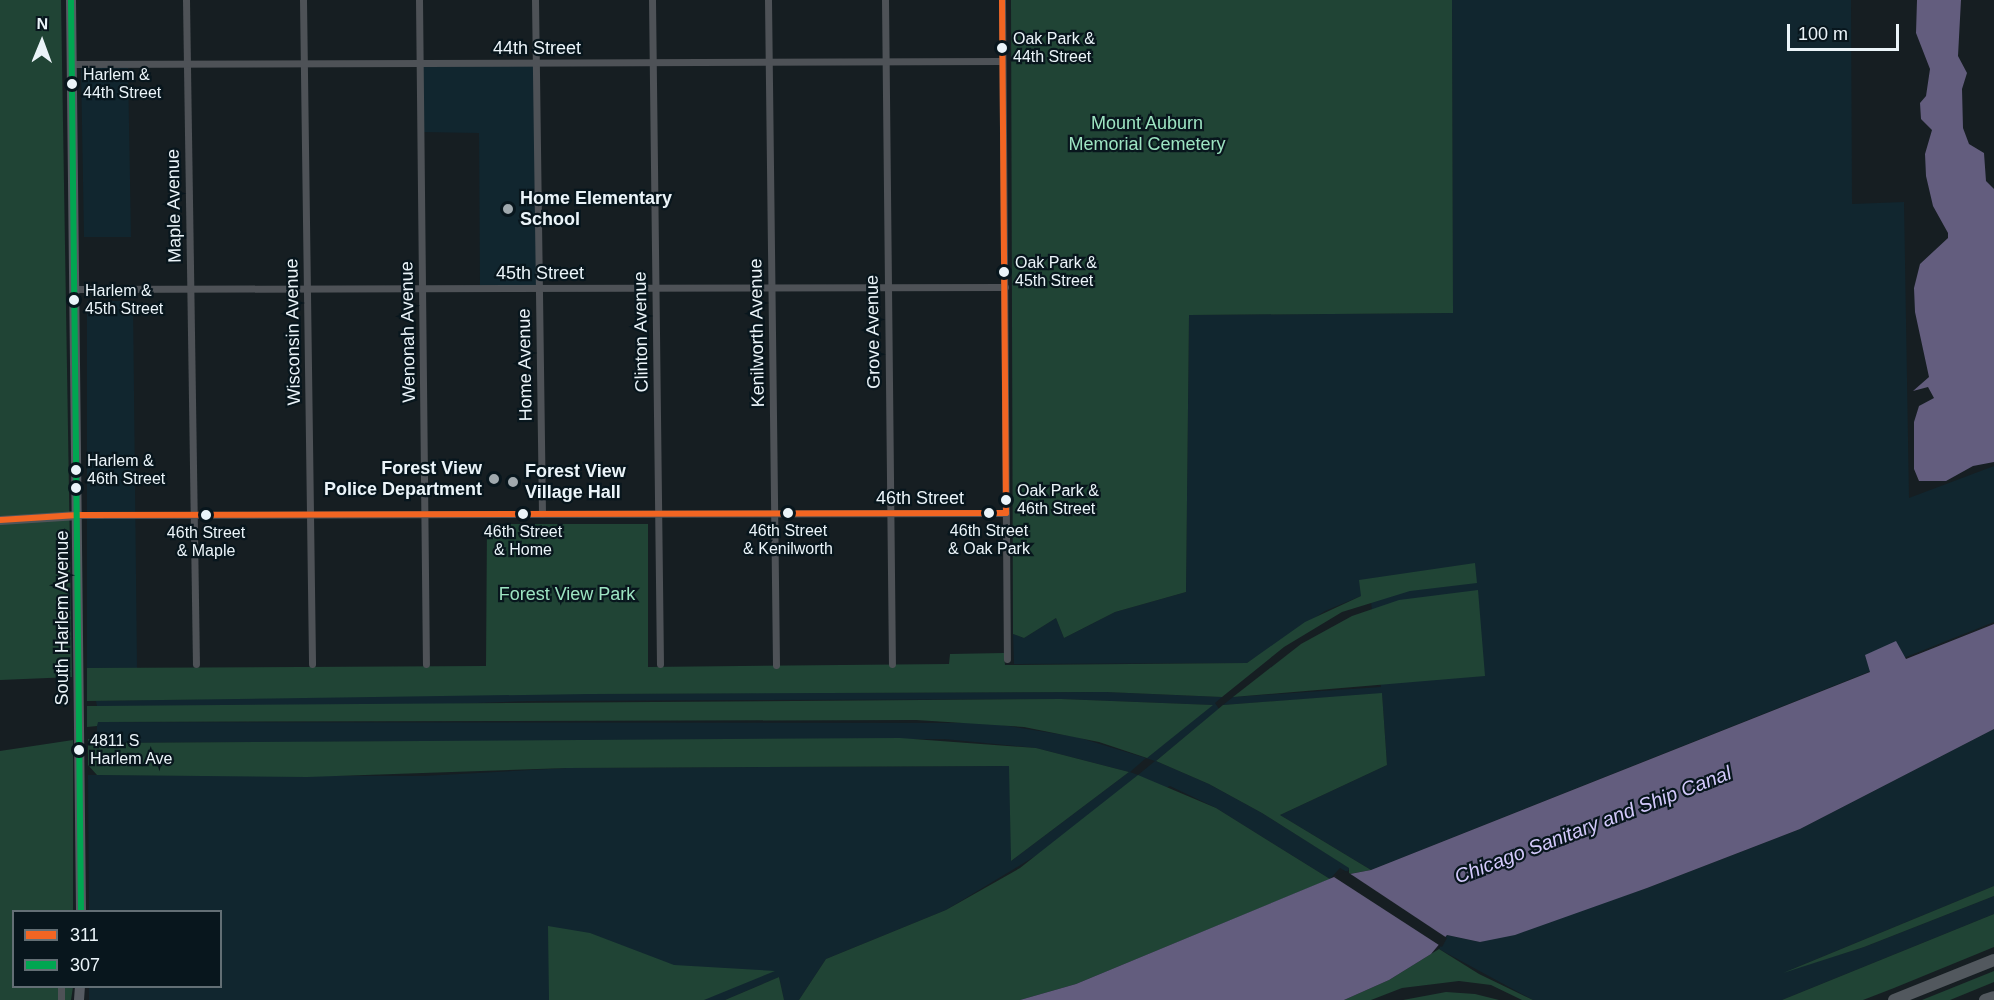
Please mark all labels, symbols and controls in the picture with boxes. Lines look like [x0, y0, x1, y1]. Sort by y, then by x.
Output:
north arrow [12, 12, 72, 72]
scale bar [1790, 12, 1902, 50]
text: N [36, 15, 48, 32]
text: 100 m [1798, 24, 1848, 44]
place label: Oak Park & 44th Street [1013, 29, 1095, 67]
street label: 44th Street [493, 37, 581, 59]
marker: Oak Park & 44th Street [996, 42, 1008, 54]
place label: Harlem & 44th Street [83, 65, 161, 103]
marker: Harlem & 44th Street [66, 78, 78, 90]
park label: Mount Auburn Memorial Cemetery [1068, 113, 1226, 156]
street label: Maple Avenue [162, 148, 186, 264]
place label: Home Elementary School [520, 188, 672, 230]
marker: Home Elementary School [501, 202, 515, 216]
place label: Oak Park & 45th Street [1015, 253, 1097, 291]
street label: Wisconsin Avenue [281, 258, 305, 406]
street label: Kenilworth Avenue [745, 258, 769, 408]
street label: Wenonah Avenue [396, 261, 420, 403]
street label: 45th Street [496, 262, 584, 284]
marker: Oak Park & 45th Street [998, 266, 1010, 278]
street label: Clinton Avenue [629, 271, 653, 393]
street label: Grove Avenue [861, 274, 885, 390]
place label: Harlem & 45th Street [85, 281, 163, 319]
marker: Harlem & 45th Street [68, 294, 80, 306]
street label: Home Avenue [513, 308, 537, 422]
place label: Harlem & 46th Street [87, 451, 165, 489]
place label: Forest View Police Department [324, 458, 482, 500]
place label: Forest View Village Hall [525, 461, 626, 504]
marker: Harlem & 46th Street [70, 464, 82, 476]
marker: Forest View Police Department [487, 472, 501, 486]
marker: Forest View Village Hall [506, 475, 520, 489]
place label: Oak Park & 46th Street [1017, 481, 1099, 519]
unlabelled marker [70, 482, 82, 494]
street label: 46th Street [876, 487, 964, 509]
marker: Oak Park & 46th Street [1000, 494, 1012, 506]
marker: 46th Street & Kenilworth [782, 507, 794, 519]
marker: 46th Street & Oak Park [983, 507, 995, 519]
marker: 46th Street & Home [517, 508, 529, 520]
marker: 46th Street & Maple [200, 509, 212, 521]
place label: 46th Street & Kenilworth [743, 521, 833, 559]
place label: 46th Street & Oak Park [948, 521, 1030, 559]
place label: 46th Street & Home [484, 522, 562, 560]
place label: 46th Street & Maple [167, 523, 245, 561]
street label: South Harlem Avenue [51, 530, 73, 706]
park label: Forest View Park [499, 583, 635, 605]
place label: 4811 S Harlem Ave [90, 731, 173, 769]
marker: 4811 S Harlem Ave [73, 744, 85, 756]
water label: Chicago Sanitary and Ship Canal [1451, 761, 1735, 889]
legend [12, 910, 222, 988]
text: 311 [70, 925, 99, 945]
text: 307 [70, 955, 100, 975]

